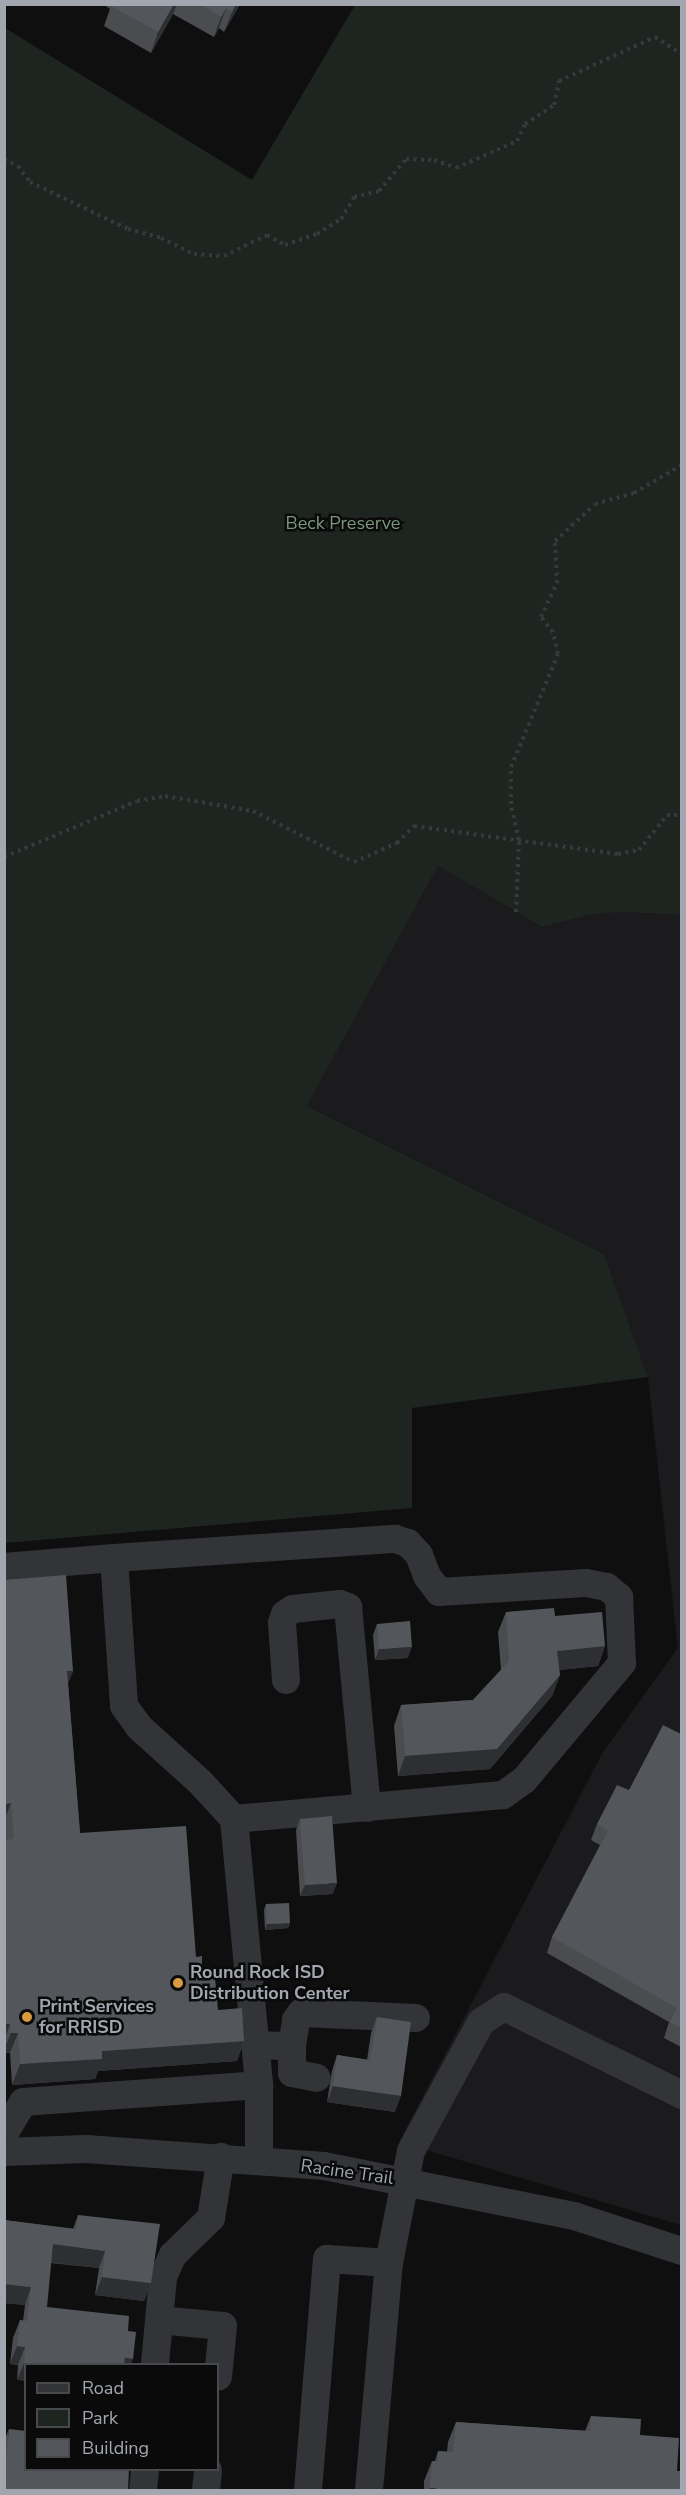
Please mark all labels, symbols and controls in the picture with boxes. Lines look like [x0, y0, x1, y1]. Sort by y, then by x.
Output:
park label: Beck Preserve [286, 512, 400, 534]
place label: Round Rock ISD Distribution Center [190, 1962, 350, 2004]
marker: Round Rock ISD Distribution Center [171, 1976, 185, 1990]
place label: Print Services for RRISD [39, 1996, 154, 2038]
marker: Print Services for RRISD [20, 2010, 34, 2024]
street label: Racine Trail [299, 2155, 395, 2189]
legend [24, 2363, 219, 2471]
text: Road [82, 2376, 124, 2400]
text: Park [82, 2406, 118, 2430]
text: Building [82, 2436, 149, 2460]

